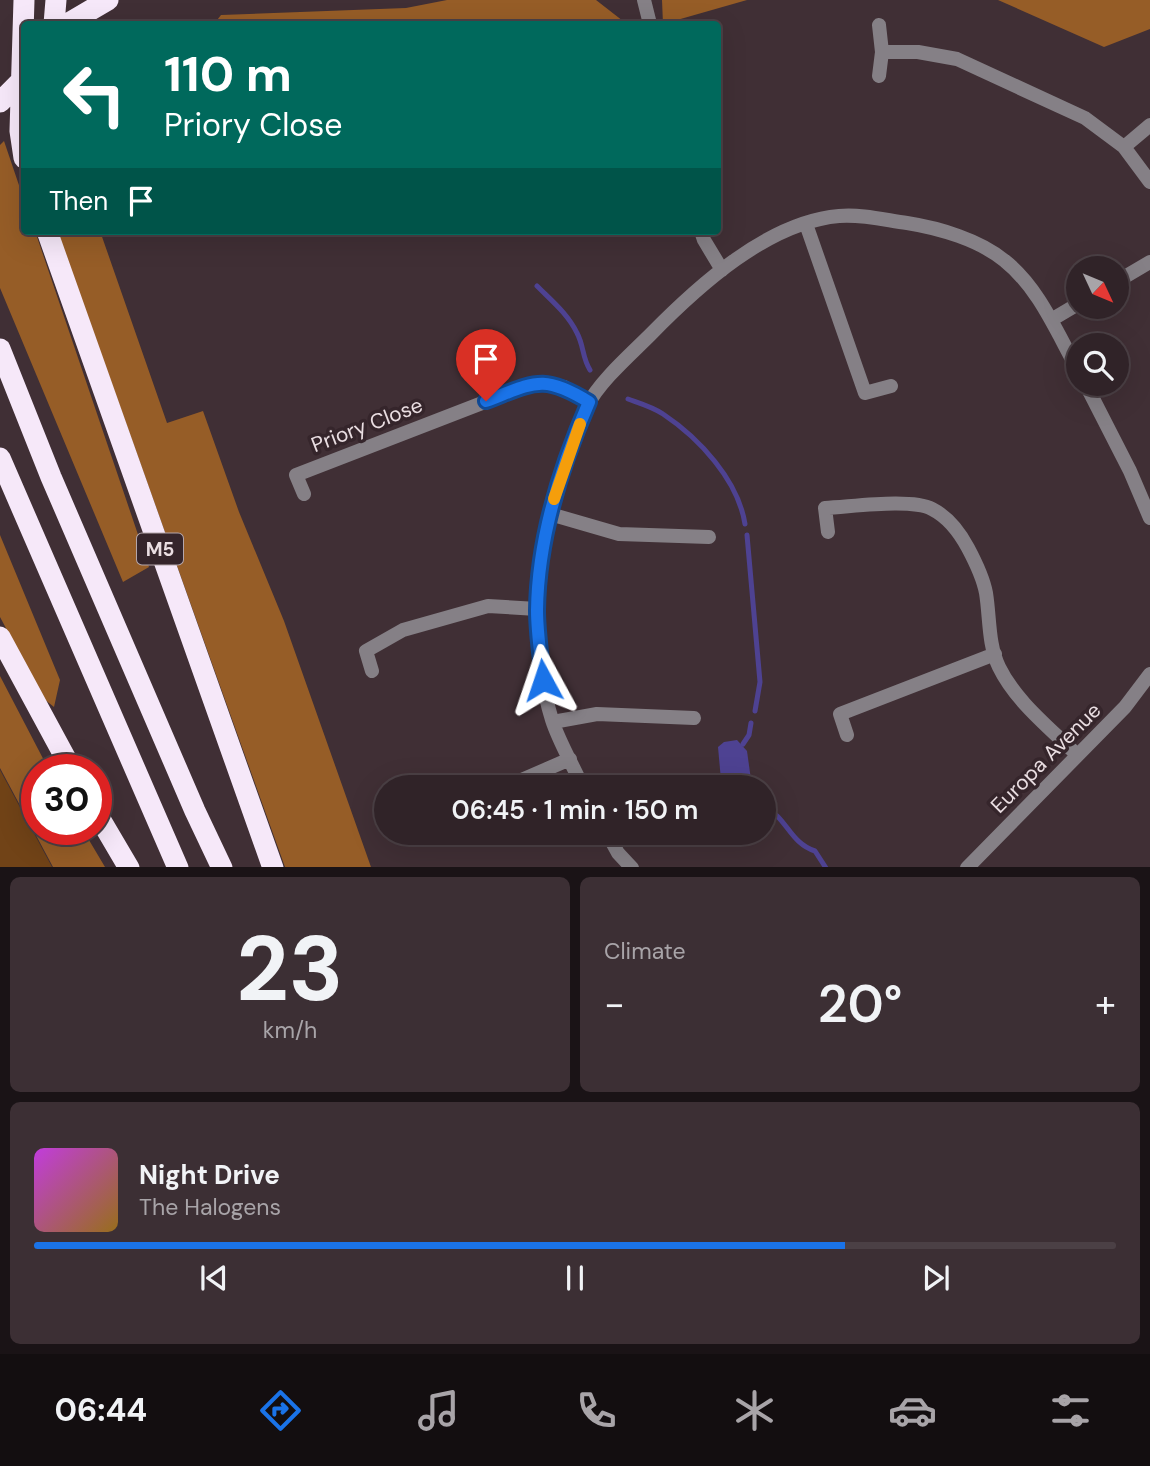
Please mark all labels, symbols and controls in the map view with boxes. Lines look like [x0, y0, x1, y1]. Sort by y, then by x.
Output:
text: 110 m [164, 42, 292, 106]
icon: left [49, 49, 140, 140]
text: Priory Close [164, 104, 343, 146]
icon: arrive [122, 182, 160, 220]
text: Then [49, 184, 108, 218]
north arrow [1066, 256, 1129, 318]
map controls [1066, 256, 1129, 396]
pin [456, 329, 516, 401]
button: search [1066, 333, 1129, 396]
icon: arrive [467, 340, 505, 378]
street label: Priory Close [307, 391, 427, 459]
road number: M5 [137, 534, 183, 564]
position arrow [506, 643, 580, 717]
street label: Europa Avenue [985, 697, 1107, 819]
speed limit sign: 30 [21, 754, 112, 845]
text: 06:45 · 1 min · 150 m [452, 793, 698, 827]
text: 23 [236, 910, 344, 1028]
text: Climate [604, 936, 686, 966]
text: 20° [818, 970, 902, 1038]
text: − [604, 979, 625, 1029]
text: + [1095, 979, 1116, 1029]
text: km/h [263, 1015, 317, 1045]
text: Night Drive [139, 1158, 280, 1192]
text: The Halogens [139, 1192, 281, 1222]
icon: previous [195, 1259, 233, 1297]
icon: pause [556, 1259, 594, 1297]
icon: next [917, 1259, 955, 1297]
icon: directions [256, 1386, 305, 1435]
icon: music [414, 1386, 463, 1435]
icon: phone [572, 1386, 621, 1435]
icon: climate [730, 1386, 779, 1435]
icon: car [888, 1386, 937, 1435]
icon: filters [1046, 1386, 1095, 1435]
text: 06:44 [55, 1389, 147, 1431]

